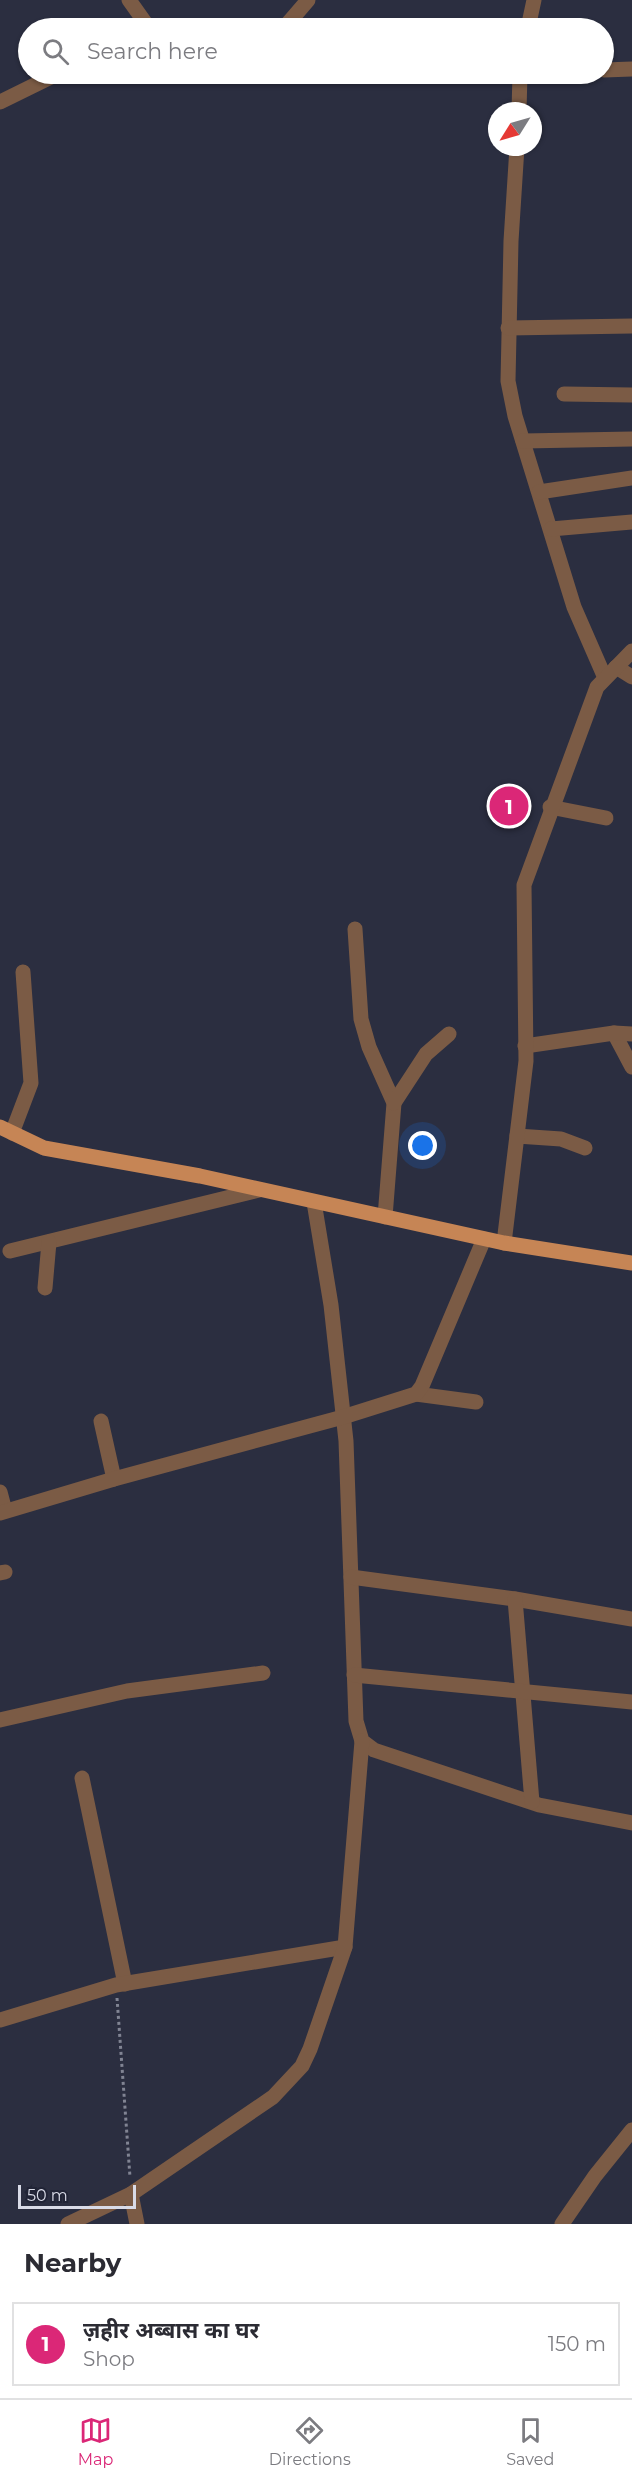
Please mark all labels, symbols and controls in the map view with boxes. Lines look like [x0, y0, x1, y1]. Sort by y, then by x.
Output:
search box [18, 18, 614, 84]
icon: search [39, 35, 72, 68]
text: Search here [87, 38, 218, 65]
north arrow [488, 102, 542, 156]
pin: 1 [490, 784, 528, 828]
your location [408, 1131, 437, 1160]
scale bar [18, 2182, 136, 2210]
text: 50 m [27, 2186, 68, 2205]
text: Nearby [24, 2247, 121, 2279]
text: ज़हीर अब्बास का घर [83, 2317, 259, 2344]
text: 1 [42, 2332, 49, 2356]
text: 150 m [548, 2332, 606, 2356]
text: Shop [83, 2347, 135, 2371]
tab: Map [78, 2414, 113, 2469]
tab: Directions [269, 2414, 351, 2469]
tab: Saved [506, 2414, 554, 2469]

